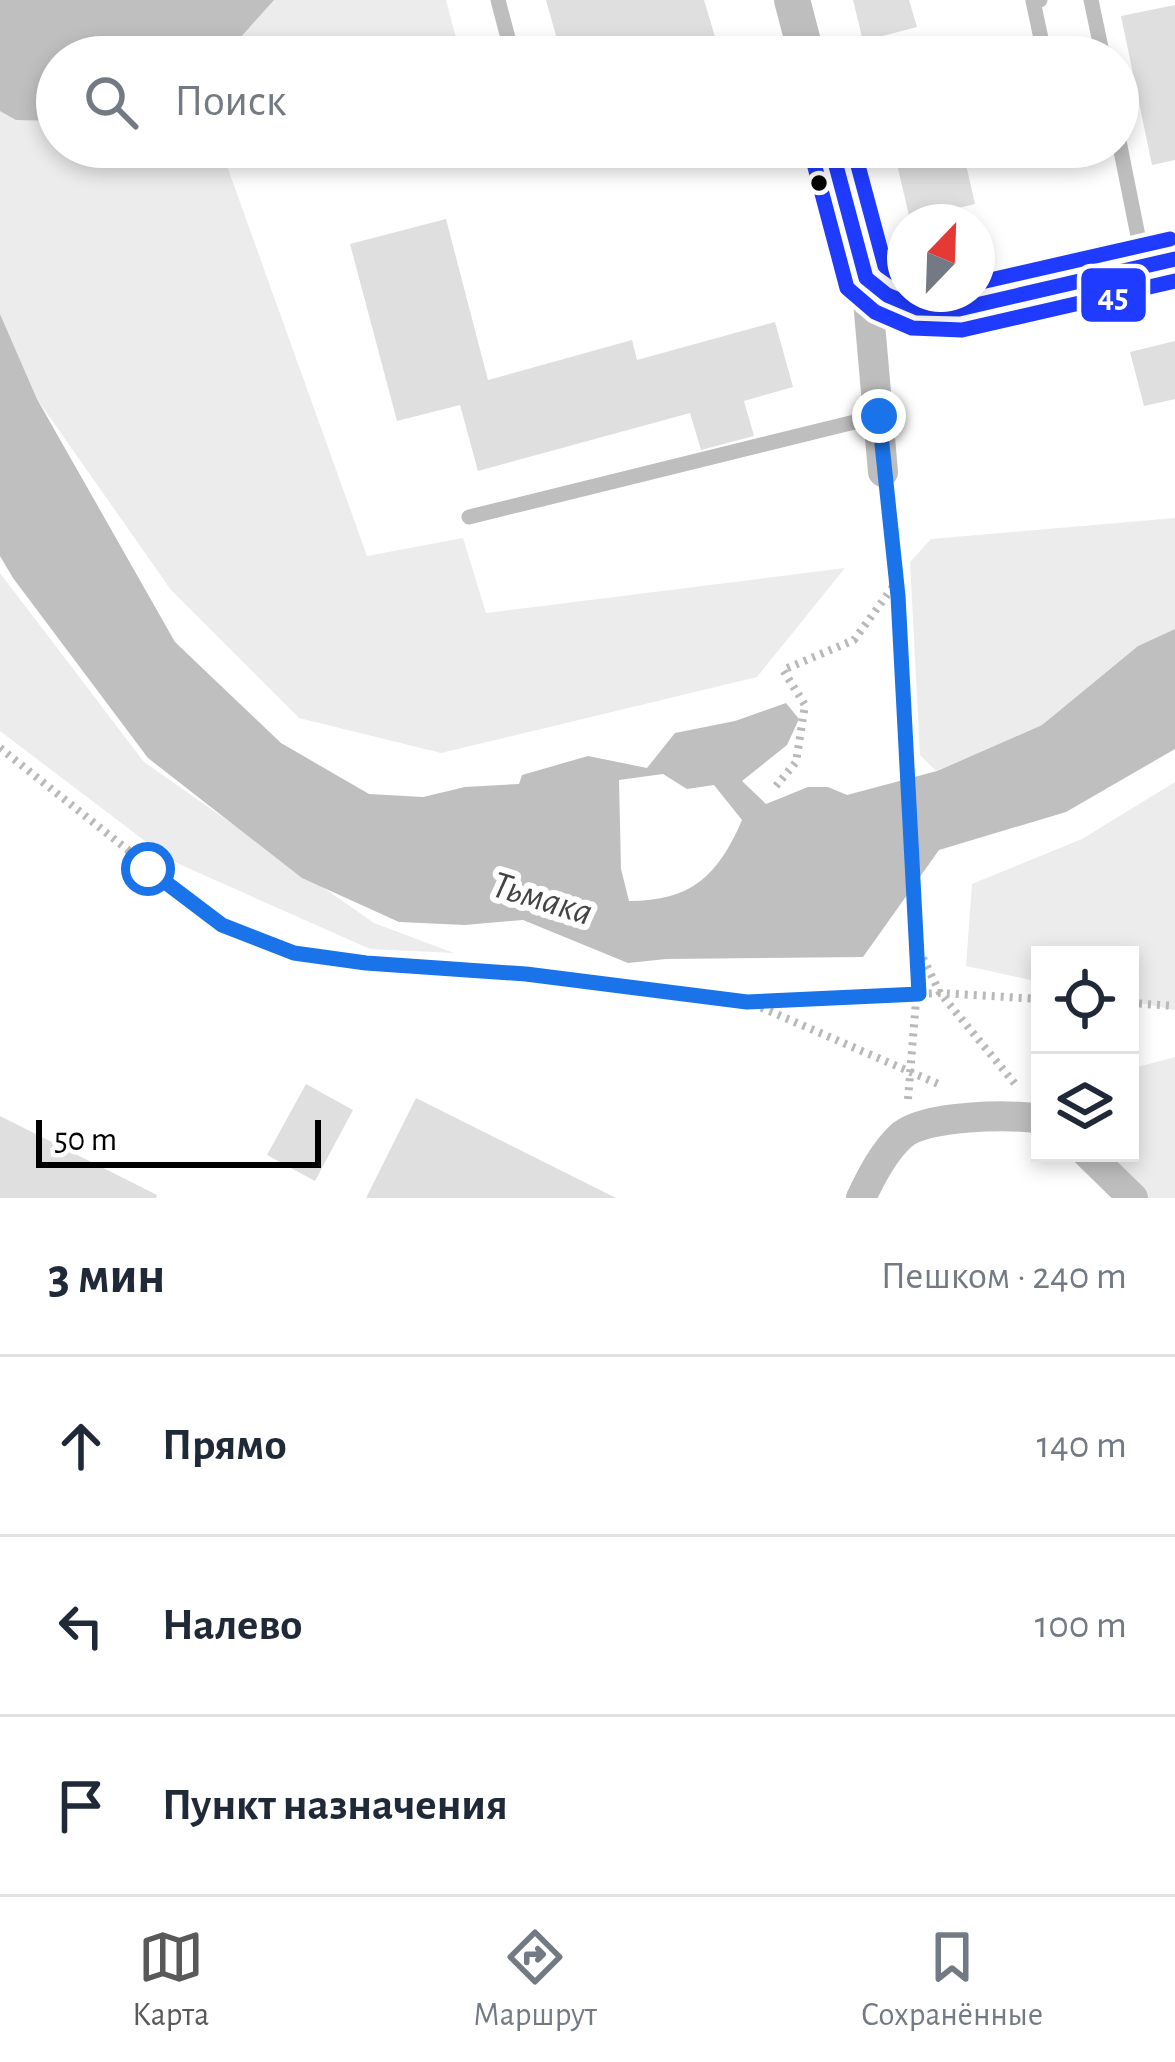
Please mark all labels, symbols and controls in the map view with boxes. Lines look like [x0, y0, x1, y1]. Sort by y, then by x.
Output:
search box [36, 36, 1139, 168]
icon: search [78, 69, 144, 135]
text: Поиск [174, 79, 286, 124]
unlabelled marker [808, 172, 830, 194]
north arrow [887, 204, 995, 312]
line badge: 45 [1079, 266, 1148, 324]
text: 45 [1098, 281, 1128, 314]
route end [852, 389, 906, 443]
route start [121, 842, 175, 896]
water label: Тьмака [487, 865, 597, 933]
map controls [1031, 946, 1139, 1162]
button: locate [1031, 946, 1139, 1054]
button: layers [1031, 1054, 1139, 1162]
scale bar [36, 1114, 321, 1167]
text: 50 m [54, 1124, 117, 1157]
text: 3 мин [48, 1251, 165, 1302]
text: Пешком · 240 m [880, 1257, 1127, 1296]
icon: ahead [48, 1413, 114, 1479]
text: Прямо [162, 1423, 287, 1468]
text: 140 m [1037, 1426, 1127, 1465]
icon: left [48, 1593, 114, 1659]
text: Налево [162, 1603, 302, 1648]
text: 100 m [1035, 1606, 1127, 1645]
icon: arrive [48, 1773, 114, 1839]
text: Пункт назначения [162, 1783, 508, 1828]
tab: Карта [132, 1924, 209, 2036]
tab: Маршрут [473, 1924, 597, 2036]
tab: Сохранённые [861, 1924, 1043, 2036]

